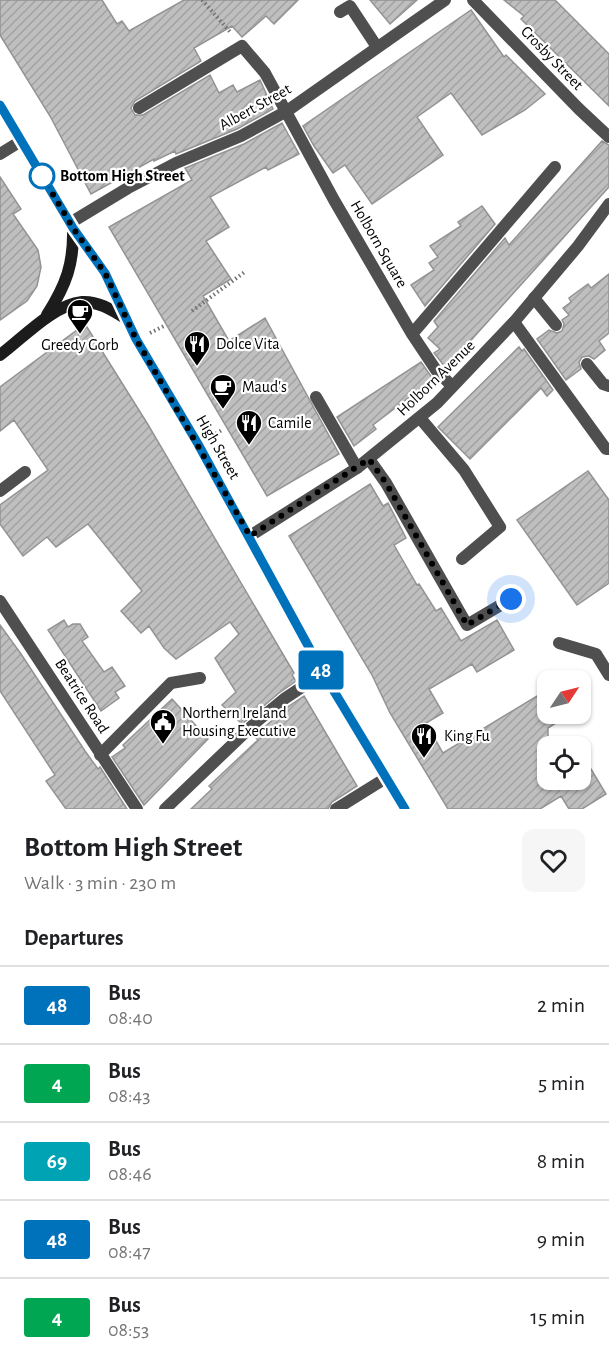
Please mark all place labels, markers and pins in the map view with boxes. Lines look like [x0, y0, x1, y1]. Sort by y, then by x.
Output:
marker: Bottom High Street [29, 163, 55, 189]
place label: Bottom High Street [60, 168, 185, 184]
cafe icon: Greedy Gorb [65, 297, 95, 335]
restaurant icon: Dolce Vita [182, 329, 212, 367]
place label: Dolce Vita [216, 336, 280, 352]
place label: Greedy Gorb [41, 337, 119, 354]
cafe icon: Maud's [208, 372, 238, 410]
place label: Maud's [242, 379, 287, 395]
restaurant icon: Camile [234, 408, 264, 446]
place label: Camile [268, 415, 312, 431]
place label: Northern Ireland Housing Executive [182, 705, 296, 739]
public building icon: Northern Ireland Housing Executive [148, 707, 178, 745]
restaurant icon: King Fu [409, 721, 439, 759]
place label: King Fu [444, 728, 490, 744]

